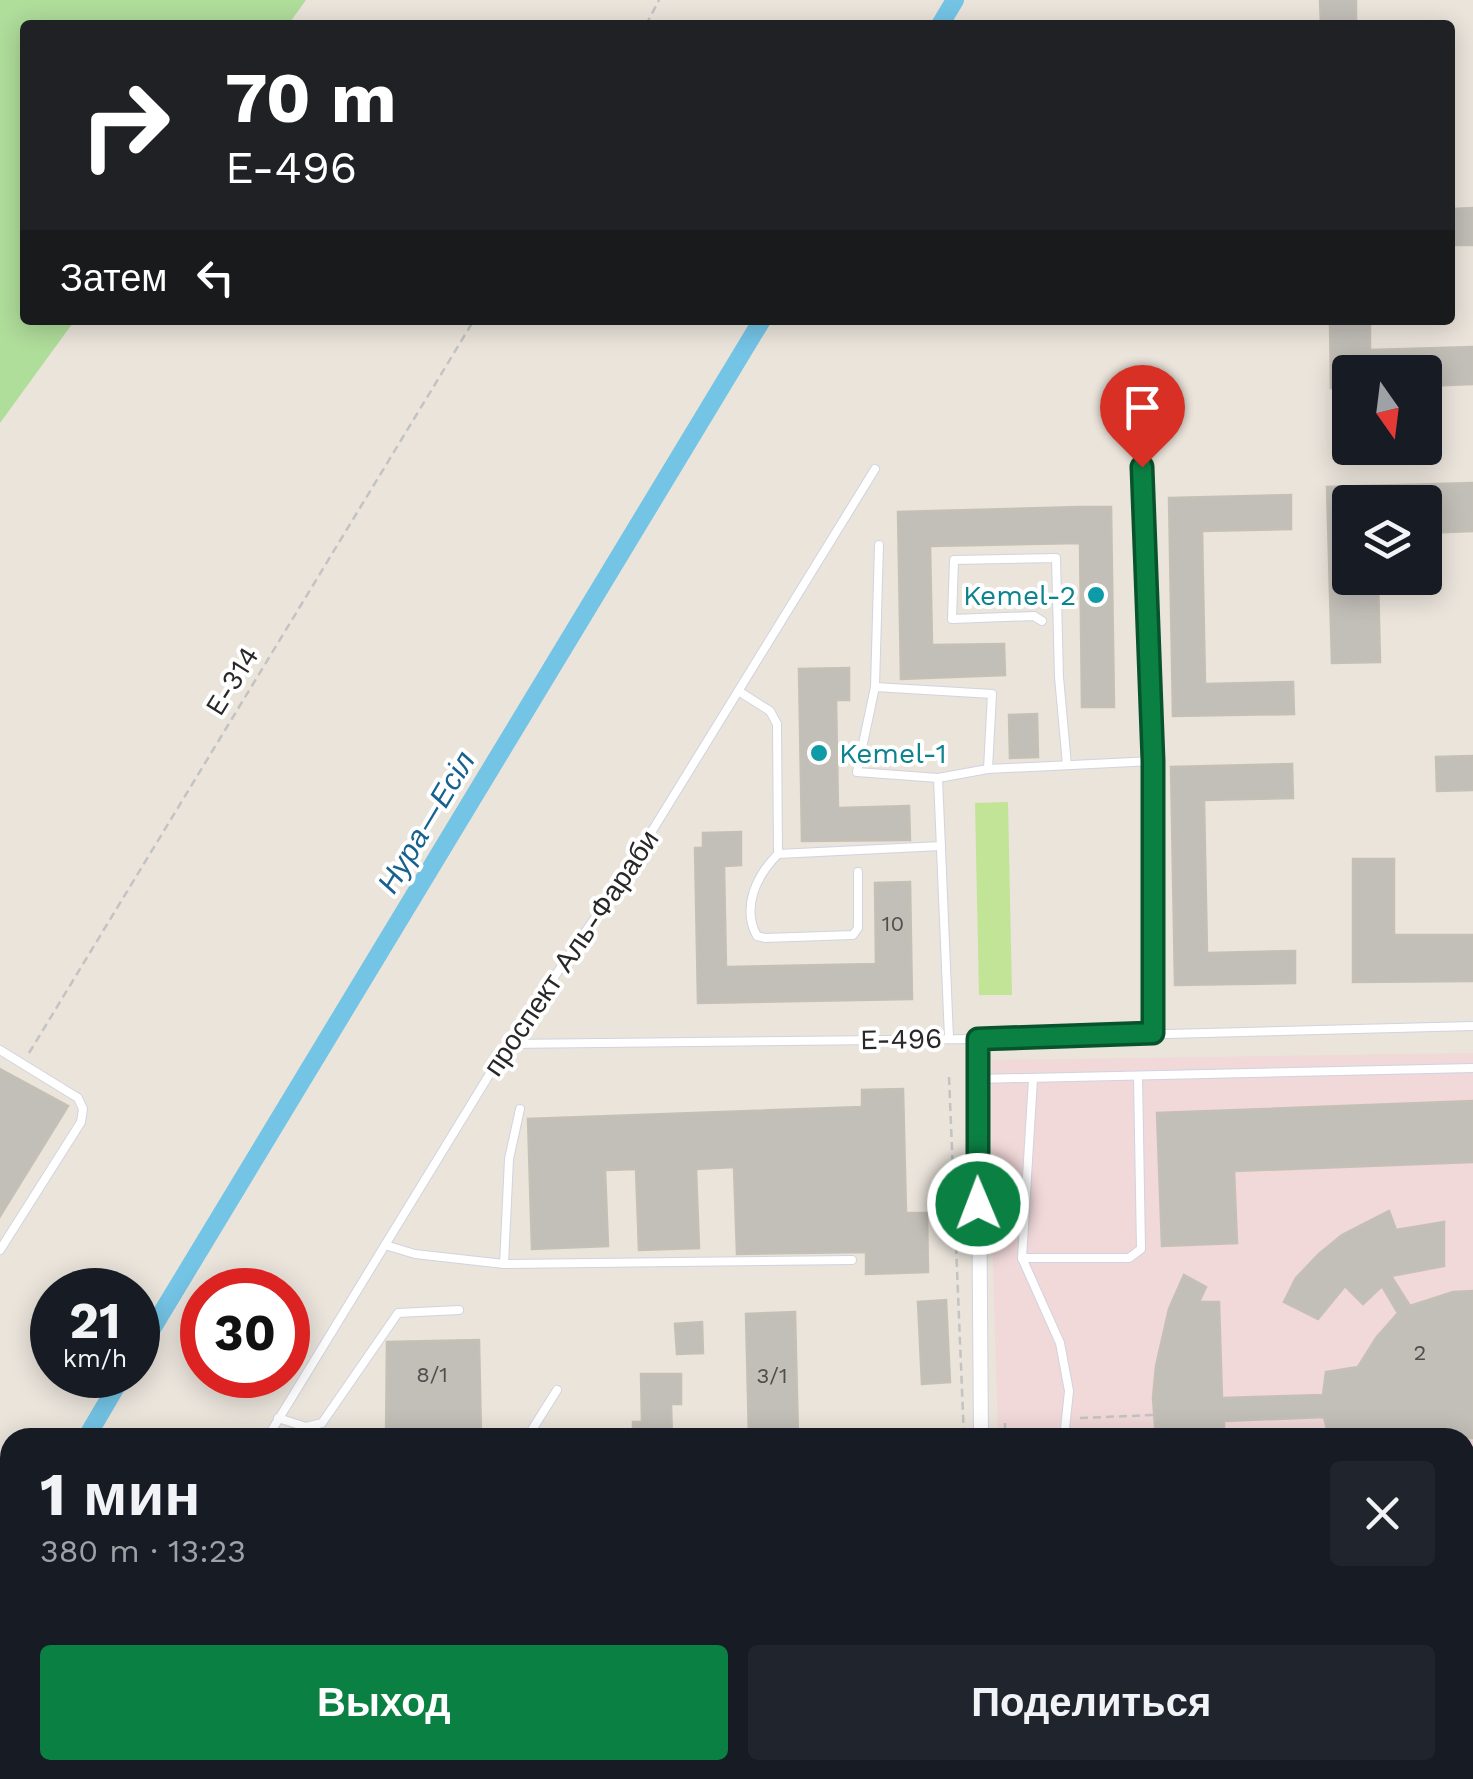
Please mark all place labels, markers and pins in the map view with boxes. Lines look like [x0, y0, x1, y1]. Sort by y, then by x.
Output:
pin [1100, 365, 1185, 468]
place label: Kemel-2 [963, 579, 1076, 612]
marker: Kemel-2 [1085, 584, 1107, 606]
place label: Kemel-1 [839, 737, 947, 770]
marker: Kemel-1 [808, 742, 830, 764]

